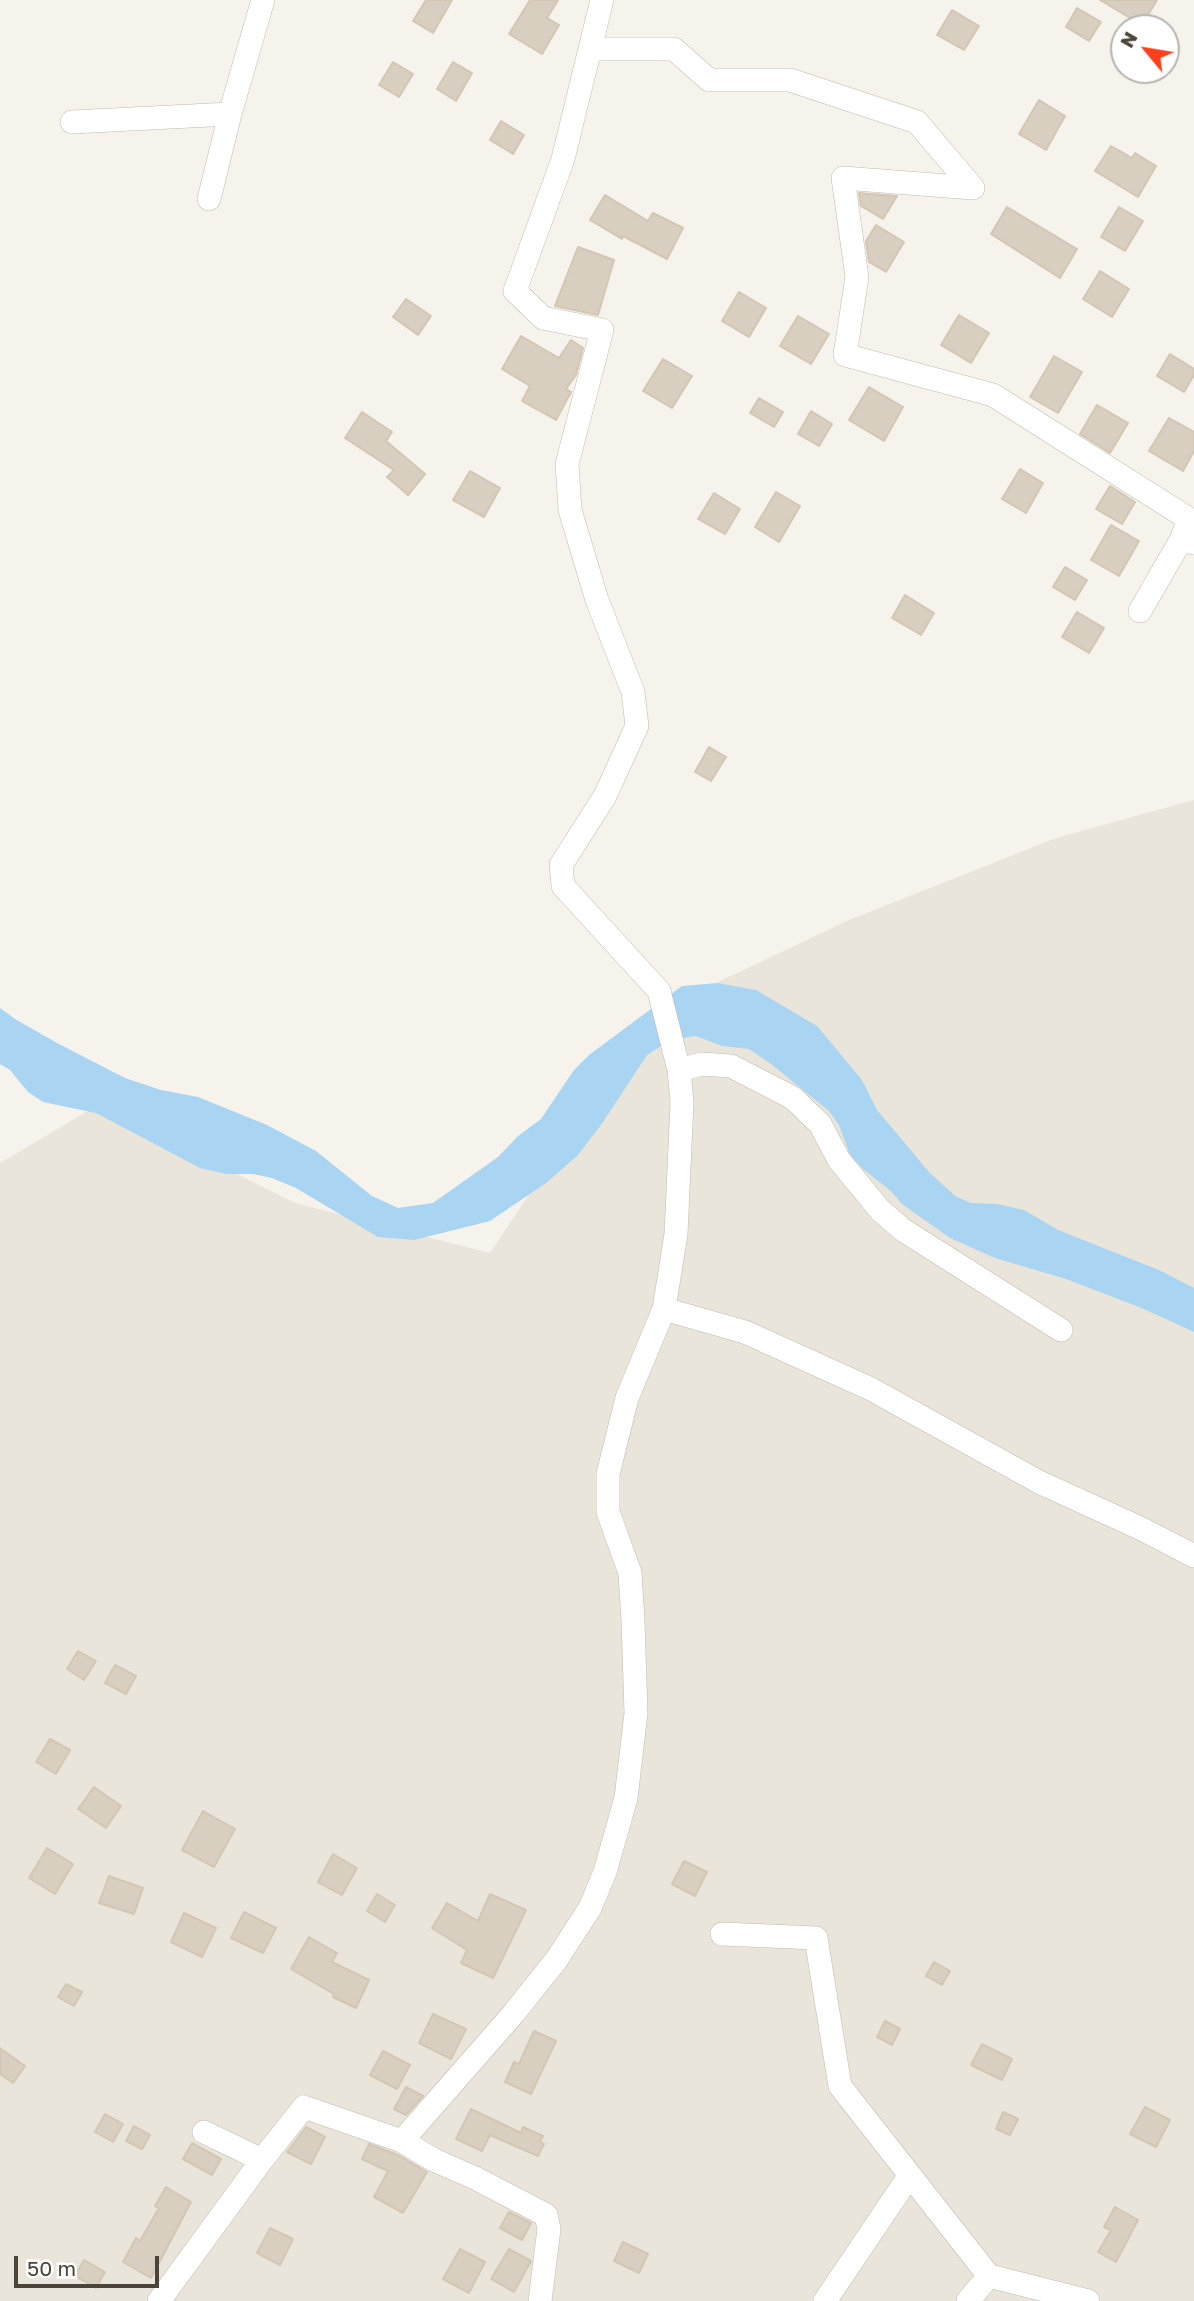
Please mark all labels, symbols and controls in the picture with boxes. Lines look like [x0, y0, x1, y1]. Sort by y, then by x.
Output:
north arrow [1110, 14, 1180, 84]
text: N [1115, 27, 1142, 51]
scale bar [18, 2242, 163, 2286]
text: 50 m [27, 2255, 76, 2281]

